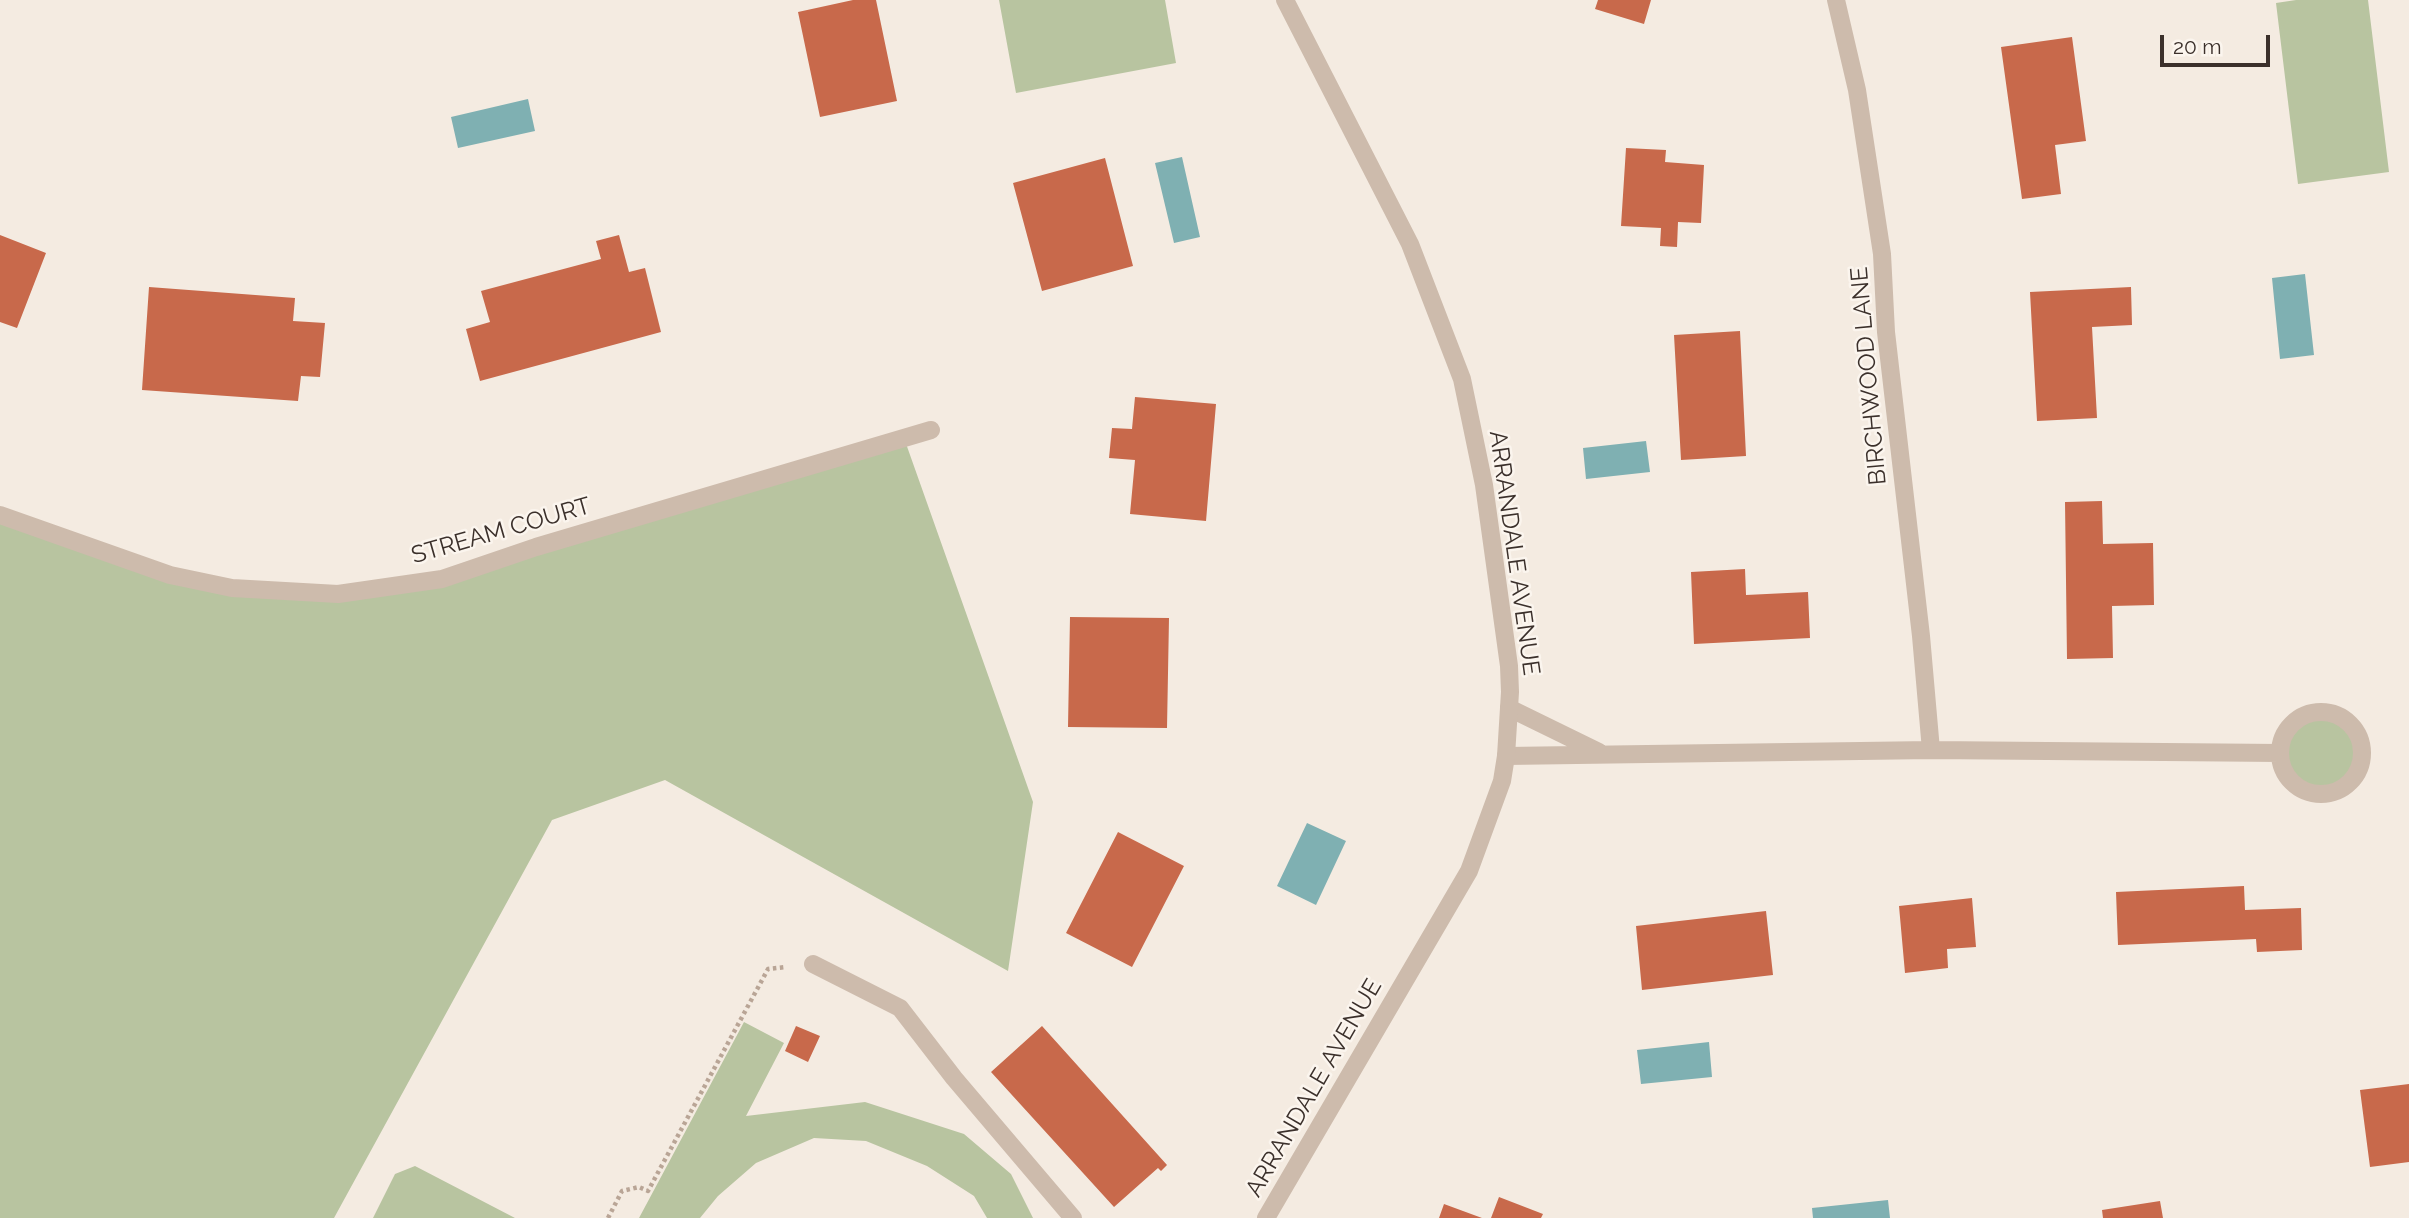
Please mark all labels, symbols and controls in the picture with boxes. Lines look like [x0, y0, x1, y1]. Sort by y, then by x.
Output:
scale bar [2164, 21, 2274, 65]
text: 20 m [2173, 34, 2221, 59]
street label: BIRCHWOOD LANE [1845, 266, 1893, 486]
street label: ARRANDALE AVENUE [1483, 429, 1545, 677]
street label: STREAM COURT [408, 492, 594, 570]
street label: ARRANDALE AVENUE [1240, 974, 1388, 1202]

